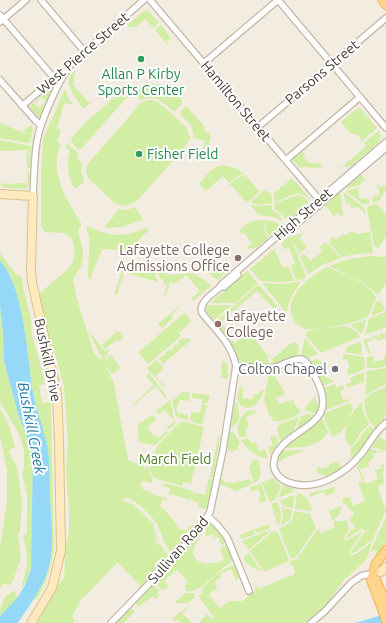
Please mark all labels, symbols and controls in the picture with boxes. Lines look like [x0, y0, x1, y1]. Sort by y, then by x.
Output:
street label: West Pierce Street [34, 8, 133, 97]
street label: Parsons Street [282, 36, 363, 108]
marker: Allan P Kirby Sports Center [136, 54, 146, 64]
street label: Hamilton Street [198, 58, 275, 145]
place label: Allan P Kirby Sports Center [98, 66, 185, 98]
place label: Fisher Field [147, 146, 218, 162]
marker: Fisher Field [134, 149, 144, 159]
street label: High Street [271, 184, 336, 243]
place label: Lafayette College Admissions Office [117, 242, 230, 274]
marker: Lafayette College Admissions Office [233, 253, 243, 263]
place label: Lafayette College [226, 308, 286, 340]
street label: Bushkill Drive [31, 317, 65, 403]
marker: Lafayette College [213, 319, 223, 329]
place label: Colton Chapel [238, 361, 327, 377]
marker: Colton Chapel [330, 364, 340, 374]
water label: Bushkill Creek [15, 381, 49, 476]
park label: March Field [139, 451, 211, 467]
street label: Sullivan Road [145, 513, 211, 587]

